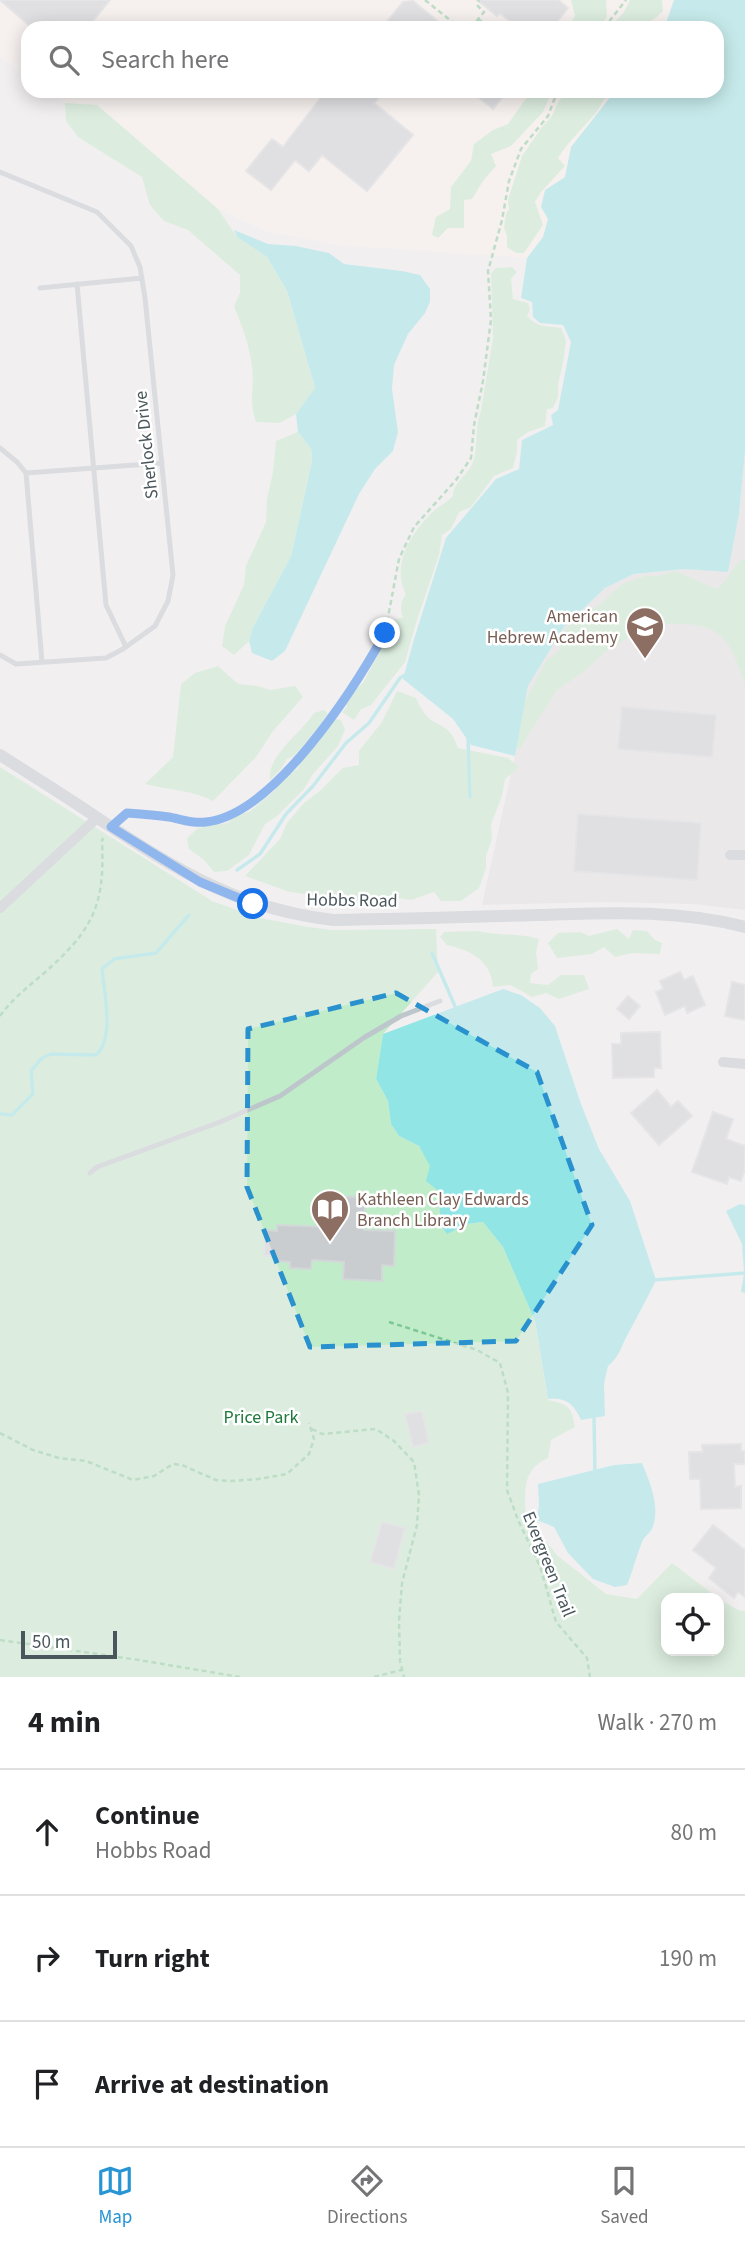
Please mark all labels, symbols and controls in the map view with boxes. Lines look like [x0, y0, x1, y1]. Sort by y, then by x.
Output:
search box [21, 21, 724, 98]
icon: search [45, 41, 83, 79]
text: Search here [101, 41, 229, 78]
street label: Sherlock Drive [128, 390, 165, 500]
place label: American Hebrew Academy [487, 604, 619, 650]
school or university icon: American Hebrew Academy [624, 605, 666, 660]
route end [369, 617, 400, 648]
street label: Hobbs Road [306, 887, 398, 914]
route start [237, 888, 268, 919]
place label: Kathleen Clay Edwards Branch Library [357, 1187, 529, 1233]
library icon: Kathleen Clay Edwards Branch Library [309, 1188, 351, 1243]
park label: Price Park [224, 1405, 299, 1430]
street label: Evergreen Trail [516, 1508, 581, 1621]
map controls [661, 1593, 724, 1656]
button: locate [661, 1593, 724, 1656]
scale bar [21, 1628, 117, 1660]
text: 50 m [32, 1629, 70, 1656]
text: 4 min [28, 1701, 101, 1744]
text: Walk · 270 m [598, 1706, 717, 1739]
text: Continue [95, 1797, 200, 1834]
icon: ahead [28, 1813, 66, 1851]
text: 80 m [670, 1816, 717, 1849]
text: Hobbs Road [95, 1834, 211, 1867]
icon: right [28, 1939, 66, 1977]
text: Turn right [95, 1940, 210, 1977]
text: 190 m [659, 1942, 717, 1975]
icon: arrive [28, 2065, 66, 2103]
text: Arrive at destination [95, 2066, 329, 2103]
tab: Map [96, 2162, 134, 2231]
tab: Directions [327, 2162, 407, 2231]
tab: Saved [600, 2162, 649, 2231]

